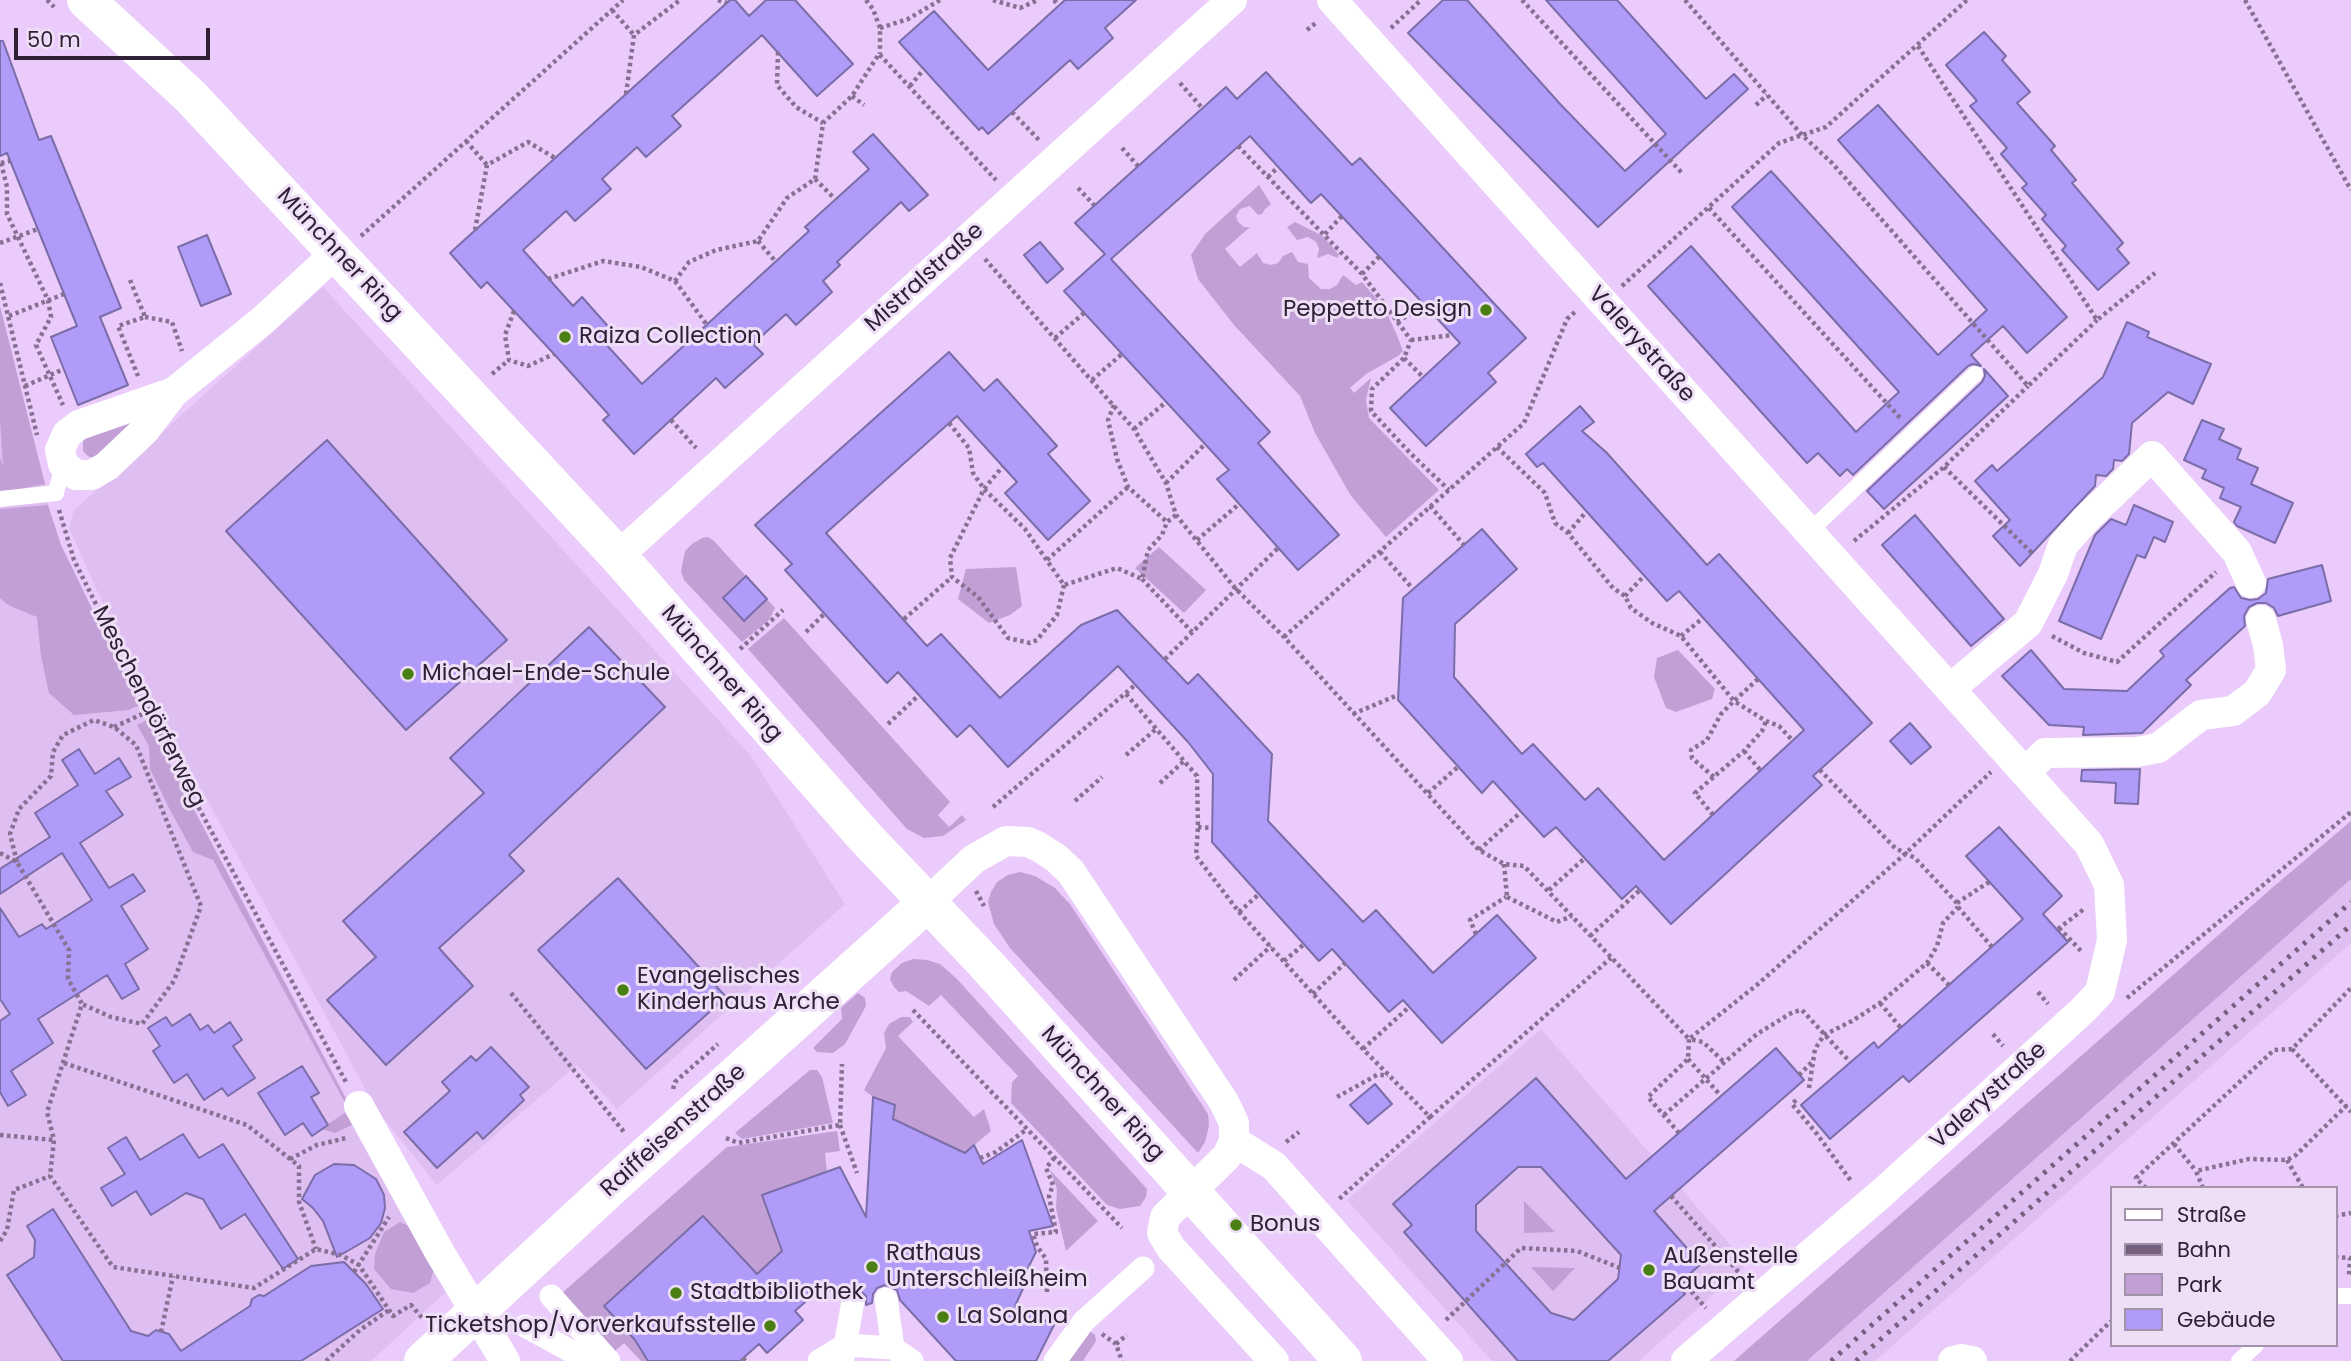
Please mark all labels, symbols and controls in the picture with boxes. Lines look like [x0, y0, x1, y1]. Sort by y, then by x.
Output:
scale bar [18, 14, 214, 58]
text: 50 m [27, 25, 81, 54]
street label: Münchner Ring [270, 183, 408, 327]
street label: Mistralstraße [860, 218, 990, 338]
street label: Valerystraße [1582, 281, 1700, 409]
place label: Peppetto Design [1283, 296, 1472, 324]
marker: Peppetto Design [1478, 302, 1494, 318]
place label: Raiza Collection [579, 323, 762, 351]
marker: Raiza Collection [557, 329, 573, 345]
street label: Münchner Ring [654, 600, 788, 748]
street label: Meschendörferweg [85, 602, 211, 812]
place label: Michael-Ende-Schule [422, 660, 670, 688]
marker: Michael-Ende-Schule [400, 666, 416, 682]
place label: Evangelisches Kinderhaus Arche [637, 963, 840, 1017]
marker: Evangelisches Kinderhaus Arche [615, 982, 631, 998]
street label: Münchner Ring [1034, 1021, 1170, 1167]
street label: Valerystraße [1925, 1037, 2053, 1155]
street label: Raiffeisenstraße [596, 1059, 752, 1203]
legend [2110, 1186, 2337, 1347]
text: Straße [2177, 1200, 2246, 1229]
place label: Bonus [1250, 1211, 1320, 1239]
marker: Bonus [1228, 1217, 1244, 1233]
text: Bahn [2177, 1235, 2231, 1264]
place label: Rathaus Unterschleißheim [886, 1240, 1088, 1294]
place label: Außenstelle Bauamt [1663, 1243, 1798, 1297]
marker: Rathaus Unterschleißheim [864, 1259, 880, 1275]
marker: Außenstelle Bauamt [1641, 1262, 1657, 1278]
text: Park [2177, 1270, 2222, 1299]
place label: Stadtbibliothek [690, 1279, 863, 1307]
marker: Stadtbibliothek [668, 1285, 684, 1301]
place label: La Solana [957, 1303, 1068, 1331]
text: Gebäude [2177, 1305, 2275, 1334]
marker: La Solana [935, 1309, 951, 1325]
place label: Ticketshop/Vorverkaufsstelle [425, 1312, 756, 1340]
marker: Ticketshop/Vorverkaufsstelle [762, 1318, 778, 1334]

